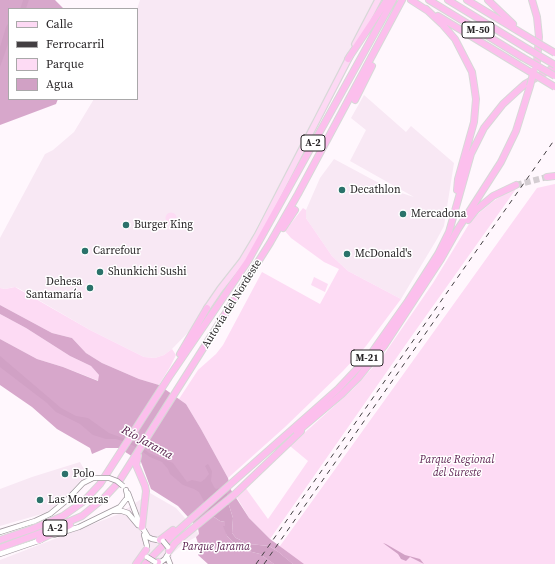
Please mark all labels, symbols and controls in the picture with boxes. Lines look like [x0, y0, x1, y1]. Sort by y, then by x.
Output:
legend [8, 8, 138, 100]
text: Calle [46, 16, 73, 32]
road number: M-50 [462, 22, 494, 38]
text: Ferrocarril [46, 36, 104, 52]
text: Parque [46, 56, 84, 72]
text: Agua [46, 76, 73, 92]
road number: A-2 [301, 135, 325, 151]
place label: Decathlon [350, 183, 401, 197]
marker: Decathlon [337, 185, 347, 195]
place label: Mercadona [411, 207, 466, 221]
marker: Mercadona [398, 209, 408, 219]
place label: Burger King [134, 218, 193, 232]
marker: Burger King [121, 220, 131, 230]
place label: Carrefour [93, 244, 141, 258]
marker: Carrefour [80, 246, 90, 256]
place label: McDonald's [355, 247, 412, 261]
marker: McDonald's [342, 249, 352, 259]
street label: Autovía del Nordeste [199, 257, 265, 351]
place label: Shunkichi Sushi [108, 265, 187, 279]
marker: Shunkichi Sushi [95, 267, 105, 277]
place label: Dehesa Santamaría [26, 275, 82, 301]
marker: Dehesa Santamaría [85, 283, 95, 293]
road number: M-21 [351, 350, 383, 366]
water label: Río Jarama [119, 423, 175, 463]
park label: Parque Regional del Sureste [420, 453, 494, 479]
place label: Polo [73, 467, 95, 481]
marker: Polo [60, 469, 70, 479]
place label: Las Moreras [48, 493, 108, 507]
marker: Las Moreras [35, 495, 45, 505]
road number: A-2 [43, 520, 67, 536]
park label: Parque Jarama [182, 540, 250, 554]

